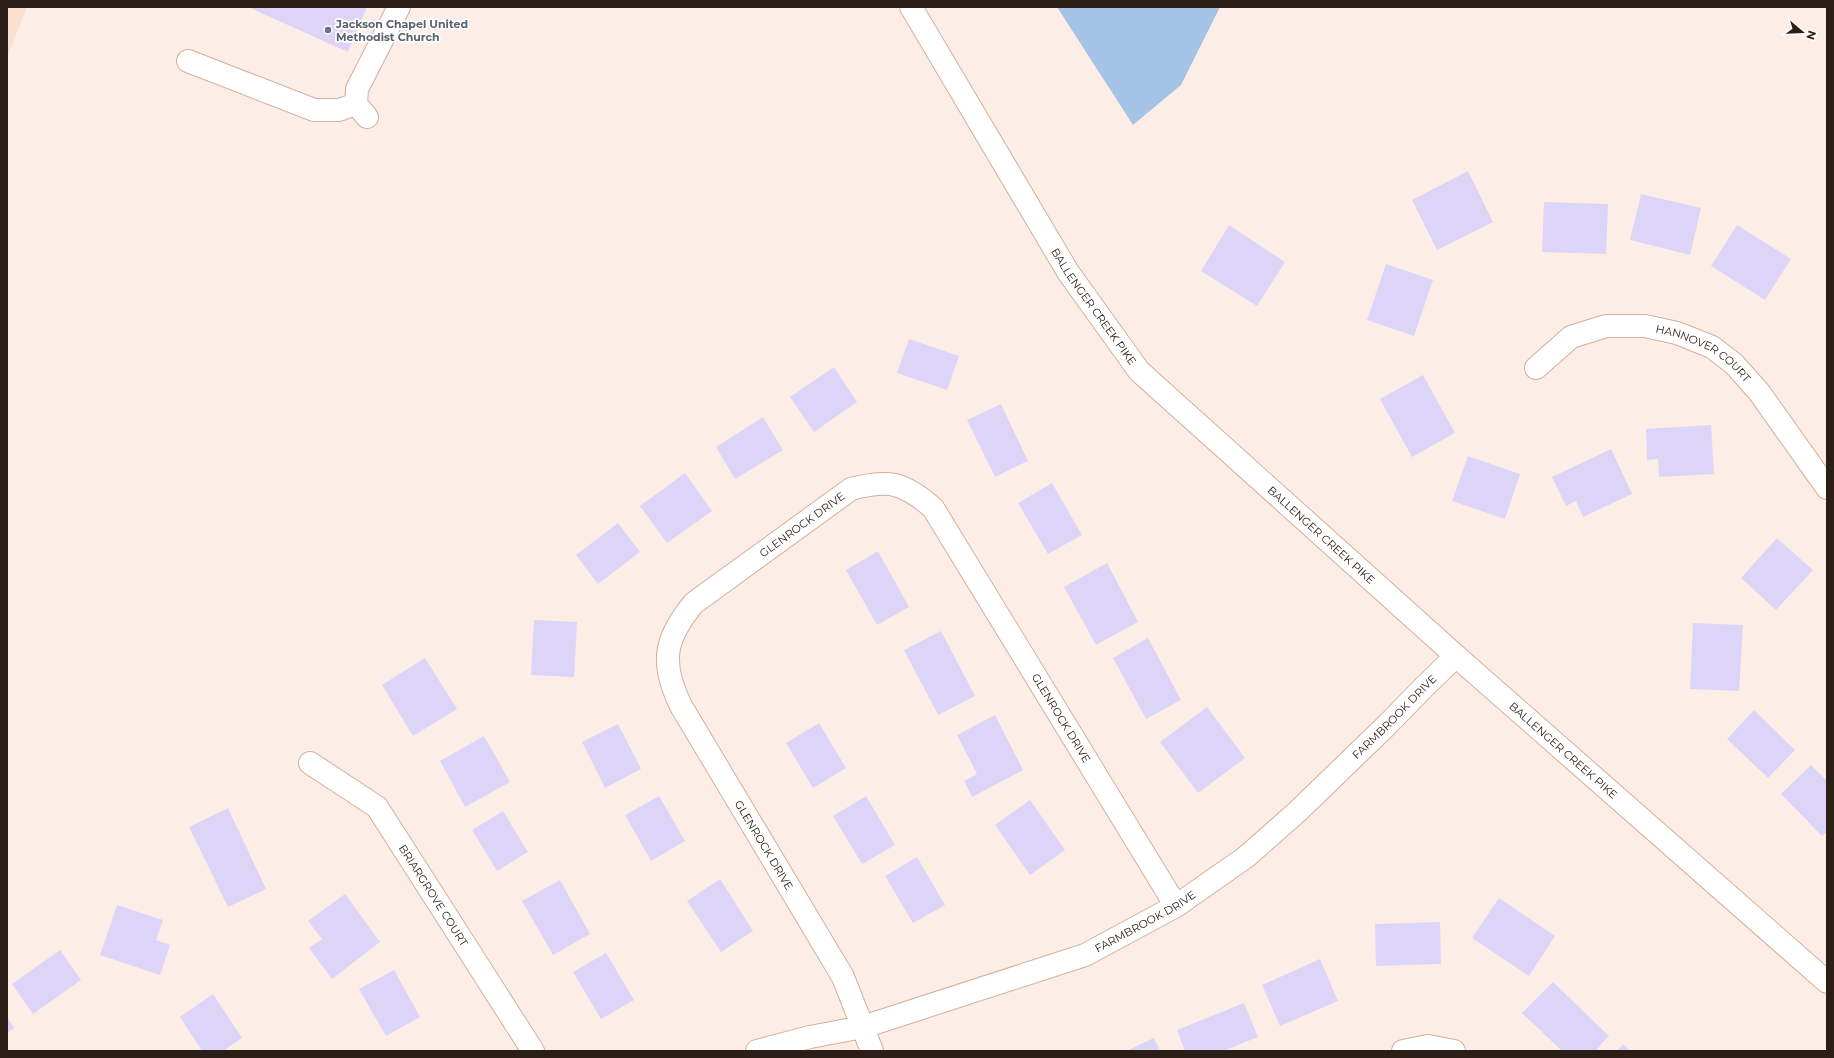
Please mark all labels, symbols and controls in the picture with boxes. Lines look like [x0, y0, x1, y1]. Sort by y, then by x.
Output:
north arrow [1782, 12, 1822, 52]
place label: Jackson Chapel United Methodist Church [335, 17, 468, 44]
marker: Jackson Chapel United Methodist Church [323, 25, 333, 35]
text: N [1803, 29, 1820, 42]
street label: BALLENGER CREEK PIKE [1048, 245, 1139, 368]
street label: HANNOVER COURT [1654, 322, 1754, 385]
street label: BALLENGER CREEK PIKE [1265, 483, 1378, 587]
street label: GLENROCK DRIVE [757, 489, 848, 560]
street label: GLENROCK DRIVE [1029, 671, 1094, 765]
street label: FARMBROOK DRIVE [1349, 672, 1439, 762]
street label: BALLENGER CREEK PIKE [1506, 699, 1620, 802]
street label: GLENROCK DRIVE [732, 798, 796, 892]
street label: BRIARGROVE COURT [396, 842, 472, 949]
street label: FARMBROOK DRIVE [1092, 888, 1198, 955]

